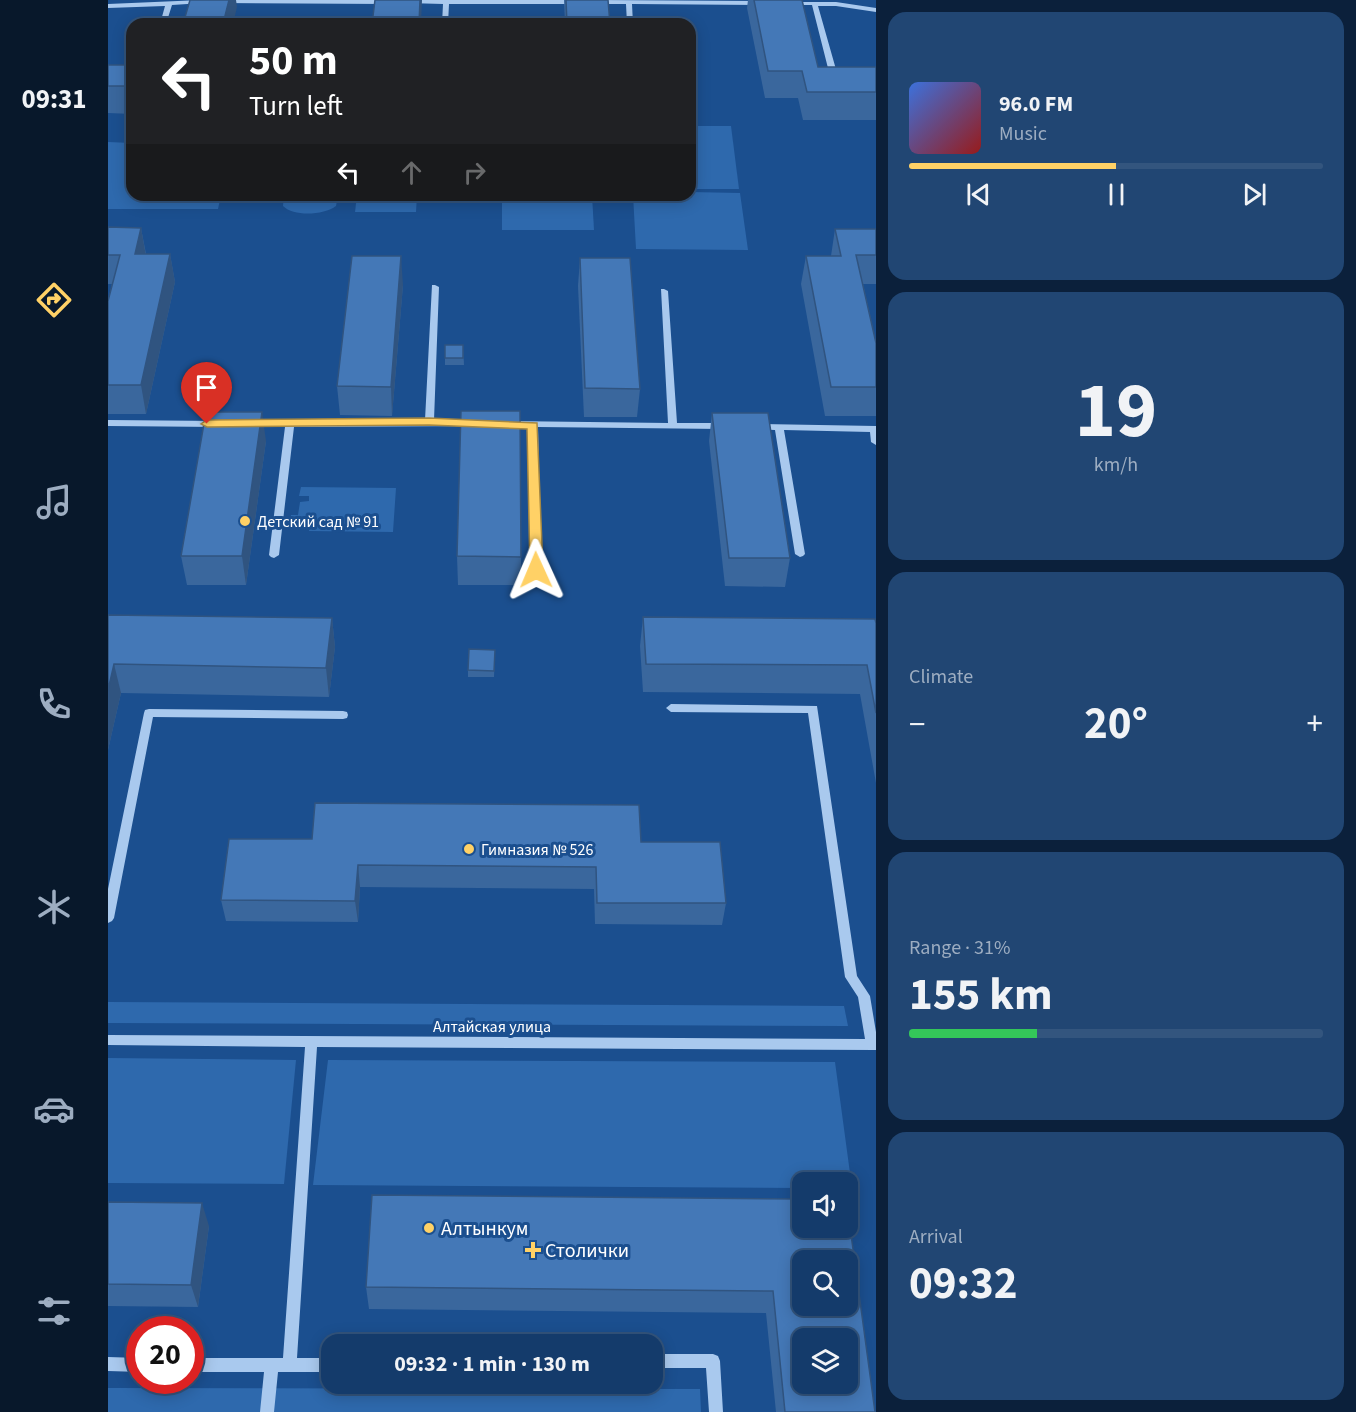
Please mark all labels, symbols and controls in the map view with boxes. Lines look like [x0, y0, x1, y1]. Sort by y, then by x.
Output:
text: 50 m [249, 31, 338, 91]
icon: left [150, 42, 228, 120]
text: 09:31 [21, 80, 87, 119]
text: Turn left [249, 87, 343, 126]
text: 96.0 FM [999, 88, 1073, 120]
text: Music [999, 120, 1047, 148]
icon: left [332, 156, 365, 189]
icon: ahead [395, 156, 428, 189]
icon: right [458, 156, 491, 189]
icon: previous [962, 178, 995, 211]
icon: pause [1100, 178, 1133, 211]
icon: next [1238, 178, 1271, 211]
icon: directions [33, 279, 75, 321]
text: 19 [1075, 356, 1157, 467]
pin [181, 362, 232, 424]
icon: arrive [190, 371, 223, 404]
text: km/h [1094, 451, 1138, 479]
icon: music [33, 481, 75, 523]
place label: Детский сад № 91 [257, 511, 379, 533]
marker: Детский сад № 91 [238, 514, 252, 528]
position arrow [504, 538, 568, 602]
text: Climate [909, 663, 973, 691]
icon: phone [33, 683, 75, 725]
text: 20° [1084, 692, 1148, 756]
text: − [909, 701, 925, 748]
text: + [1307, 701, 1323, 748]
place label: Гимназия № 526 [481, 839, 593, 861]
marker: Гимназия № 526 [462, 842, 476, 856]
icon: climate [33, 886, 75, 928]
text: Range · 31% [909, 934, 1010, 962]
text: 155 km [909, 963, 1053, 1027]
street label: Алтайская улица [433, 1016, 551, 1038]
icon: car [33, 1088, 75, 1130]
map controls [792, 1172, 858, 1394]
button: sound [792, 1172, 858, 1238]
place label: Алтынкум [441, 1215, 528, 1243]
marker: Алтынкум [422, 1221, 436, 1235]
text: Arrival [909, 1223, 963, 1251]
place label: Столички [545, 1237, 629, 1265]
marker: Столички [526, 1243, 540, 1257]
button: search [792, 1250, 858, 1316]
text: 09:32 [909, 1252, 1018, 1316]
icon: filters [33, 1290, 75, 1332]
speed limit sign: 20 [126, 1316, 204, 1394]
button: layers [792, 1328, 858, 1394]
text: 09:32 · 1 min · 130 m [394, 1348, 590, 1380]

